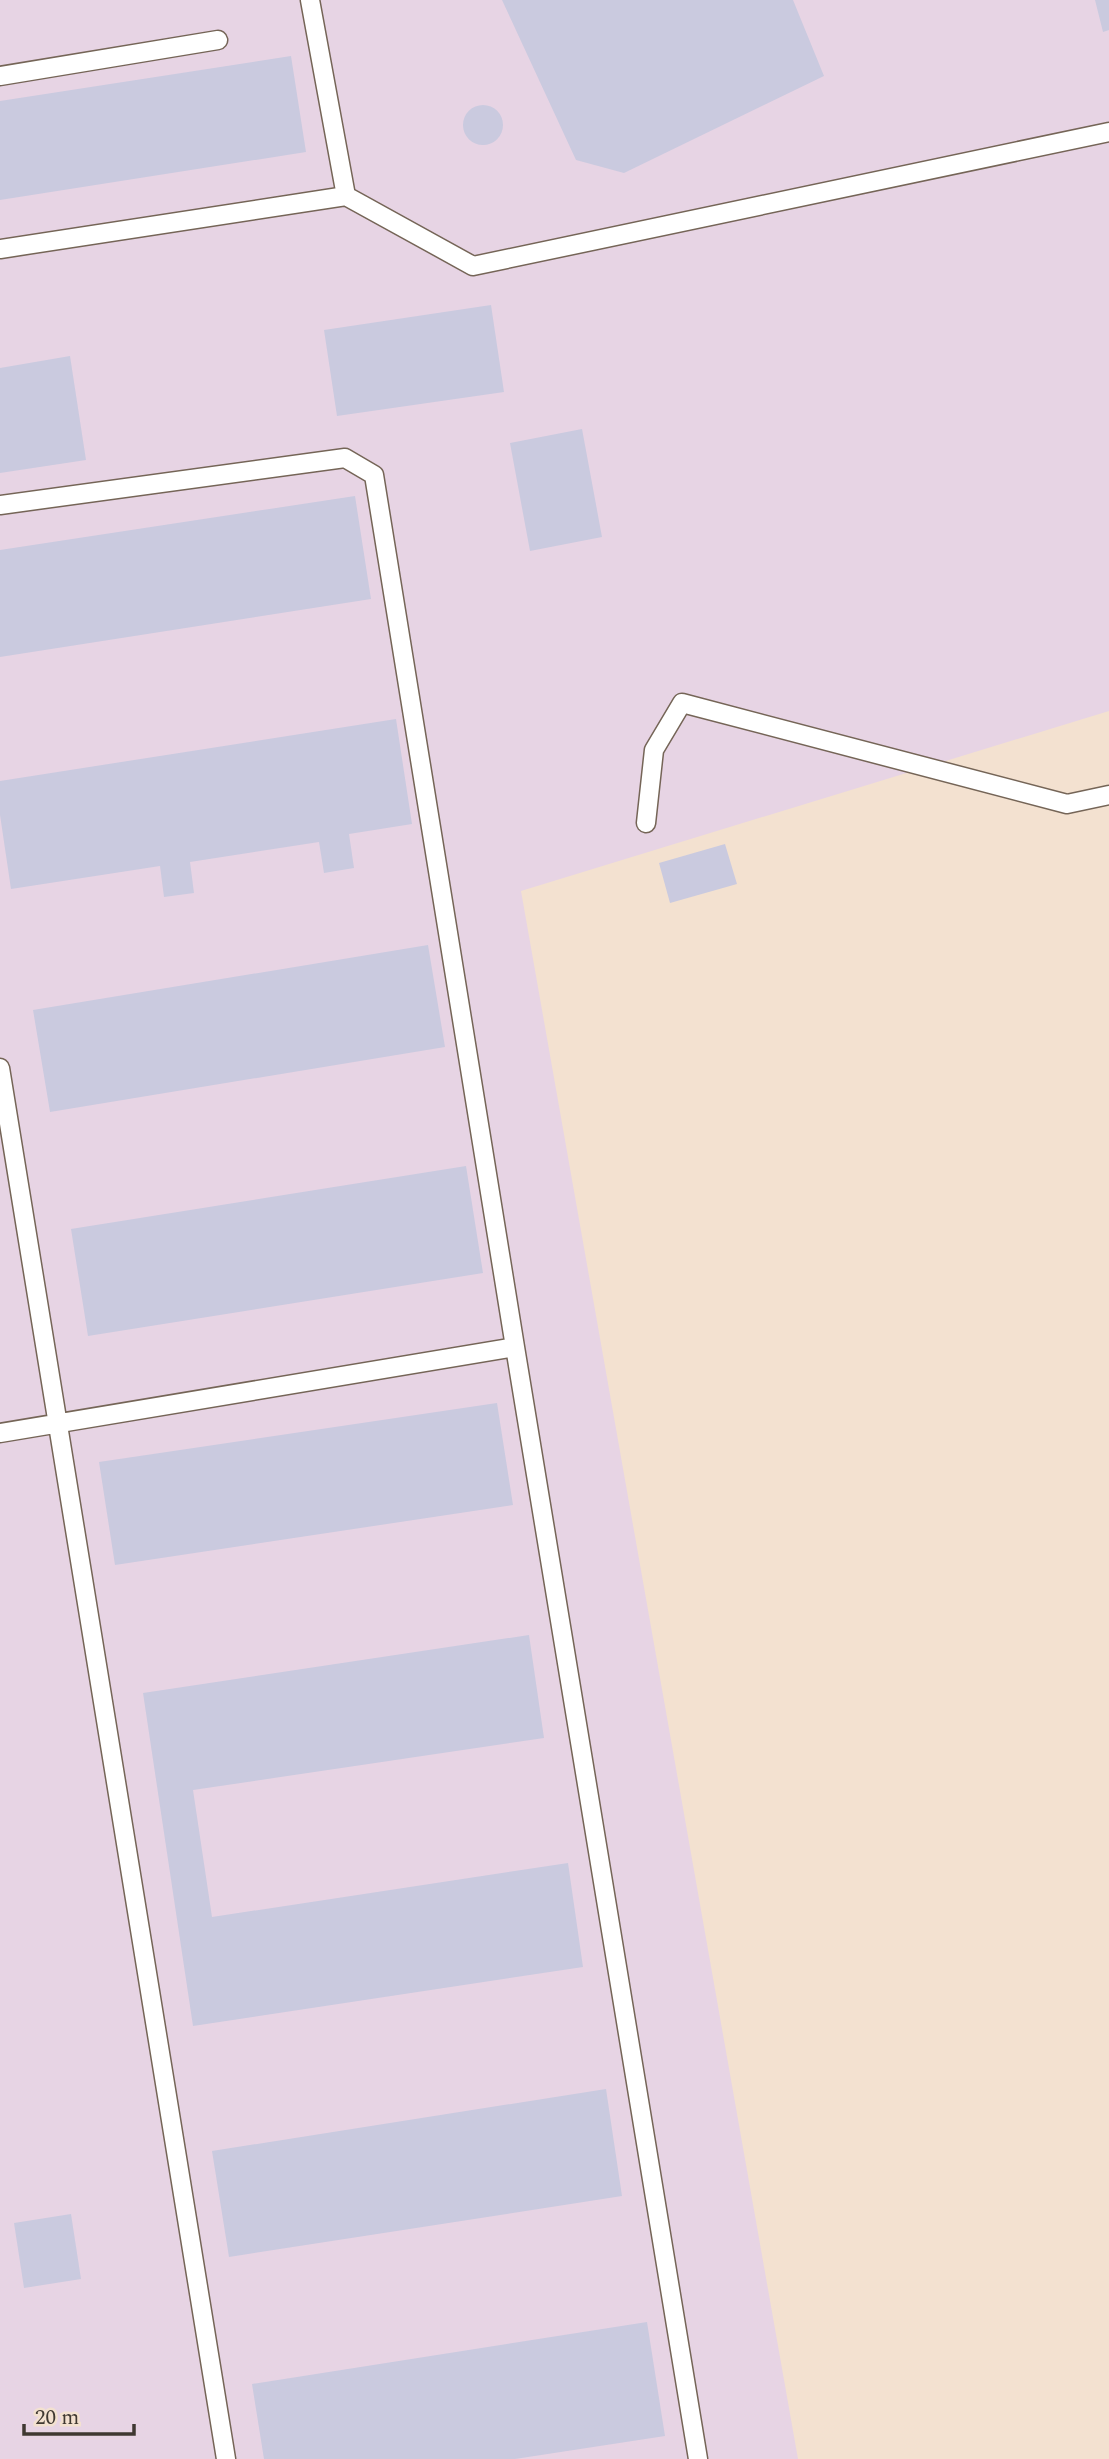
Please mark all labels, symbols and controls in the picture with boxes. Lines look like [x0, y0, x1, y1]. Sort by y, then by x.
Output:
scale bar [24, 2392, 135, 2436]
text: 20 m [35, 2402, 79, 2434]

